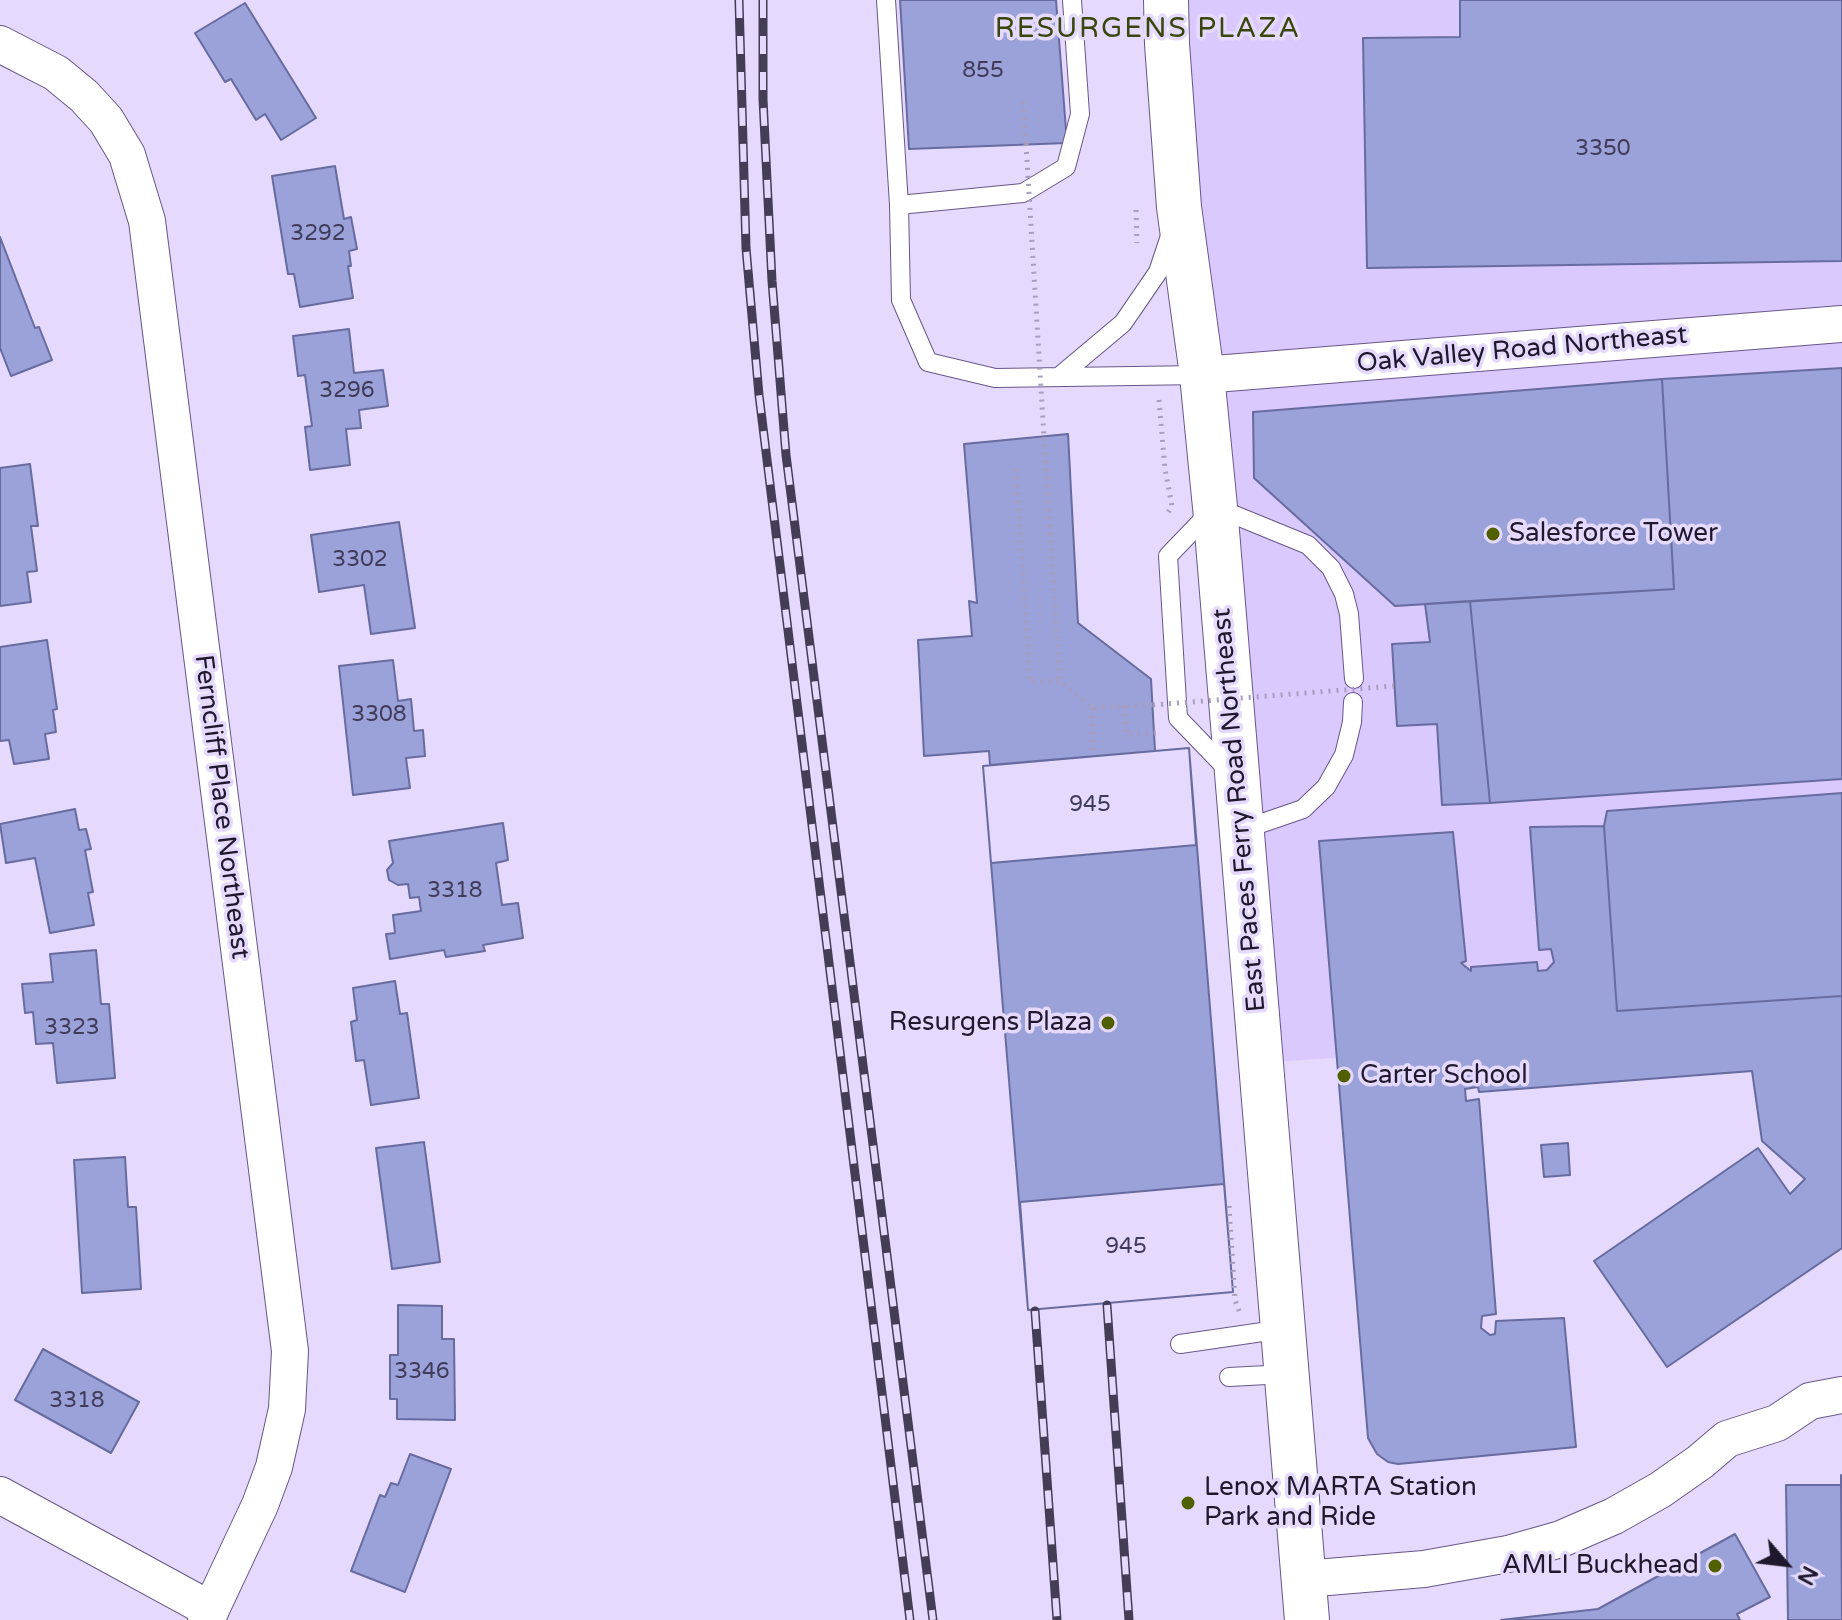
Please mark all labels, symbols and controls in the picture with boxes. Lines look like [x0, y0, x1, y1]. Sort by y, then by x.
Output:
district label: RESURGENS PLAZA [995, 13, 1301, 47]
house number: 855 [962, 58, 1004, 84]
house number: 3350 [1575, 136, 1631, 162]
house number: 3292 [290, 221, 346, 247]
street label: Oak Valley Road Northeast [1355, 320, 1689, 380]
house number: 3296 [319, 378, 375, 404]
place label: Salesforce Tower [1509, 518, 1718, 550]
marker: Salesforce Tower [1484, 525, 1502, 543]
house number: 3302 [332, 547, 388, 573]
street label: East Paces Ferry Road Northeast [1207, 607, 1273, 1013]
street label: Ferncliff Place Northeast [187, 653, 255, 961]
house number: 3308 [351, 702, 407, 728]
house number: 945 [1069, 792, 1111, 818]
house number: 3318 [427, 878, 483, 904]
place label: Resurgens Plaza [889, 1007, 1092, 1039]
marker: Resurgens Plaza [1099, 1014, 1117, 1032]
house number: 3323 [44, 1015, 100, 1041]
place label: Carter School [1360, 1060, 1528, 1092]
marker: Carter School [1335, 1067, 1353, 1085]
house number: 945 [1105, 1234, 1147, 1260]
house number: 3346 [394, 1359, 450, 1385]
house number: 3318 [49, 1388, 105, 1414]
place label: Lenox MARTA Station Park and Ride [1204, 1472, 1477, 1534]
marker: Lenox MARTA Station Park and Ride [1179, 1494, 1197, 1512]
north arrow [1746, 1524, 1826, 1604]
place label: AMLI Buckhead [1502, 1550, 1699, 1582]
marker: AMLI Buckhead [1706, 1557, 1724, 1575]
text: N [1792, 1561, 1823, 1589]

